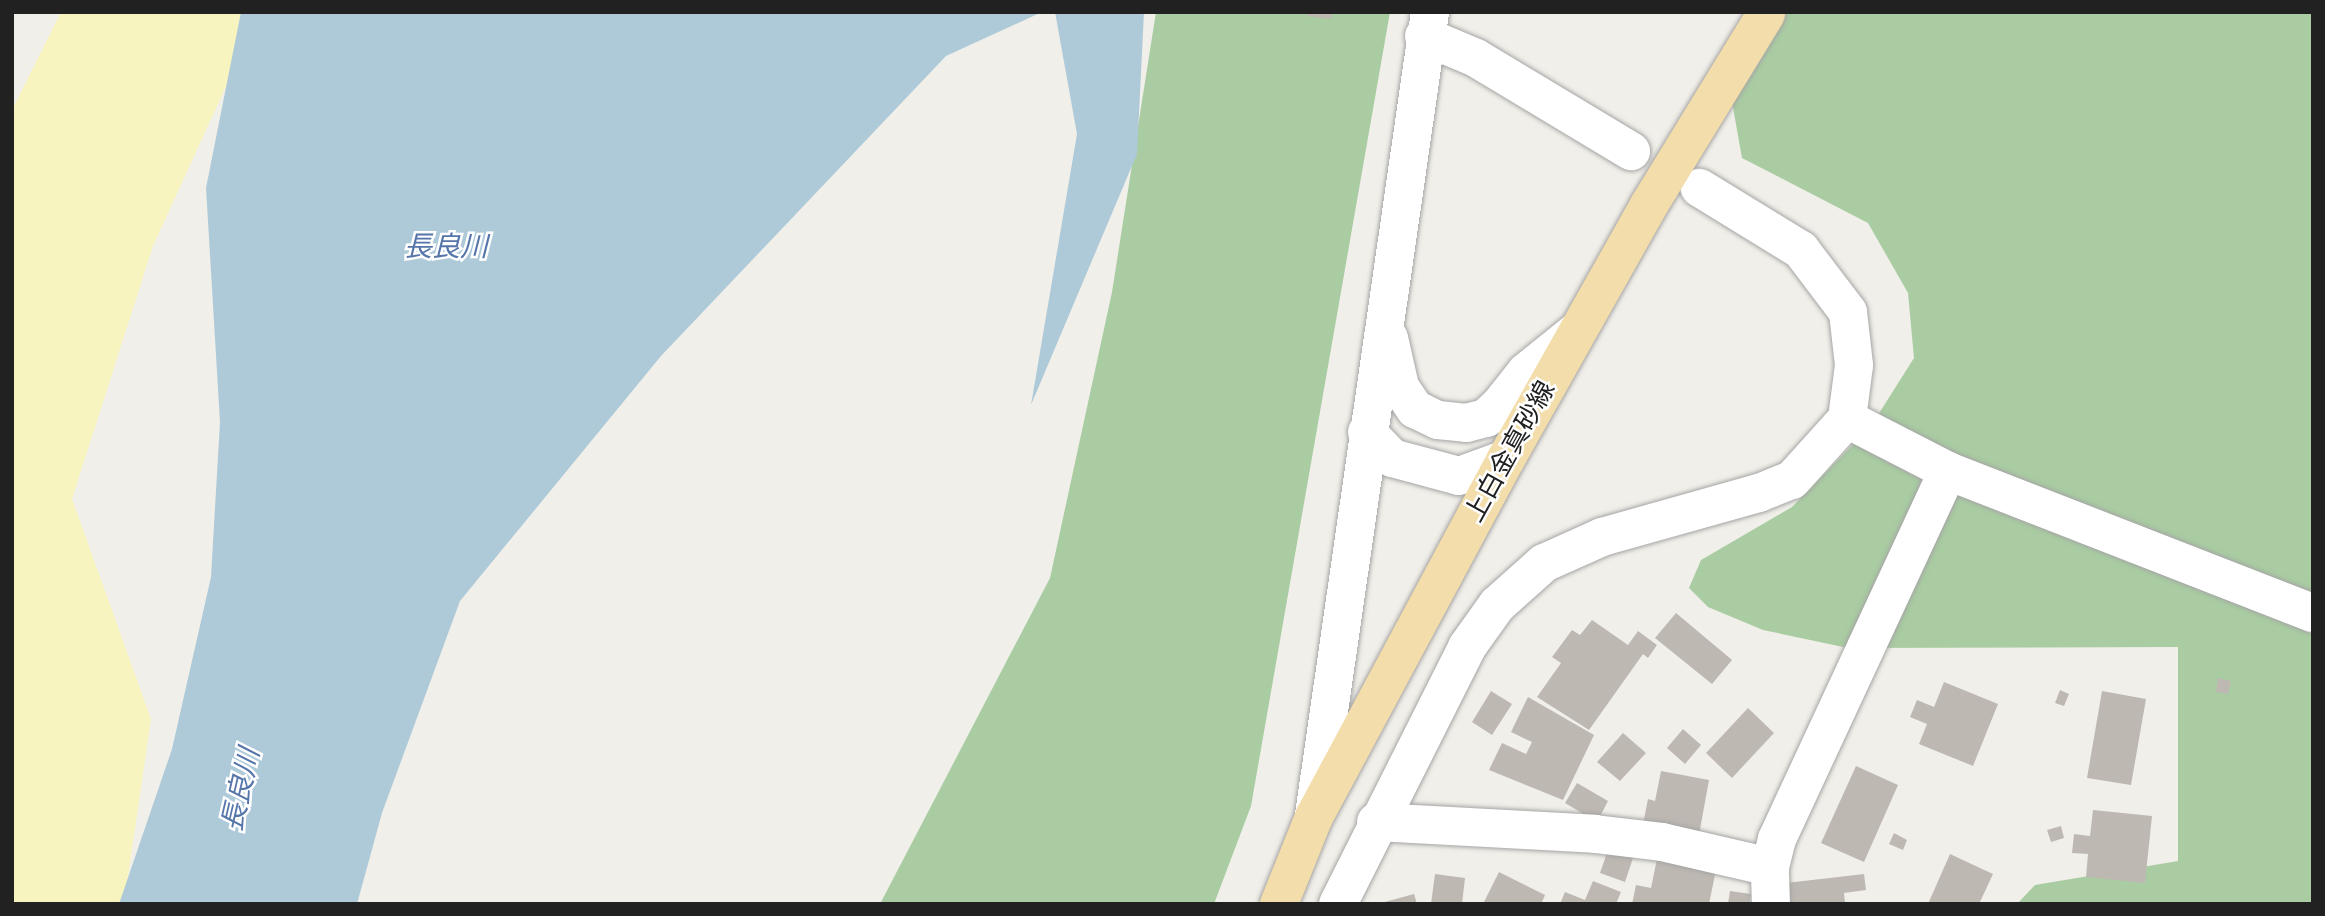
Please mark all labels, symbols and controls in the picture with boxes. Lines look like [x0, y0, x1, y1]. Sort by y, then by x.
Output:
water label: 長良川 [404, 230, 488, 264]
street label: 上白金真砂線 [1460, 376, 1562, 528]
water label: 長良川 [215, 745, 267, 835]

